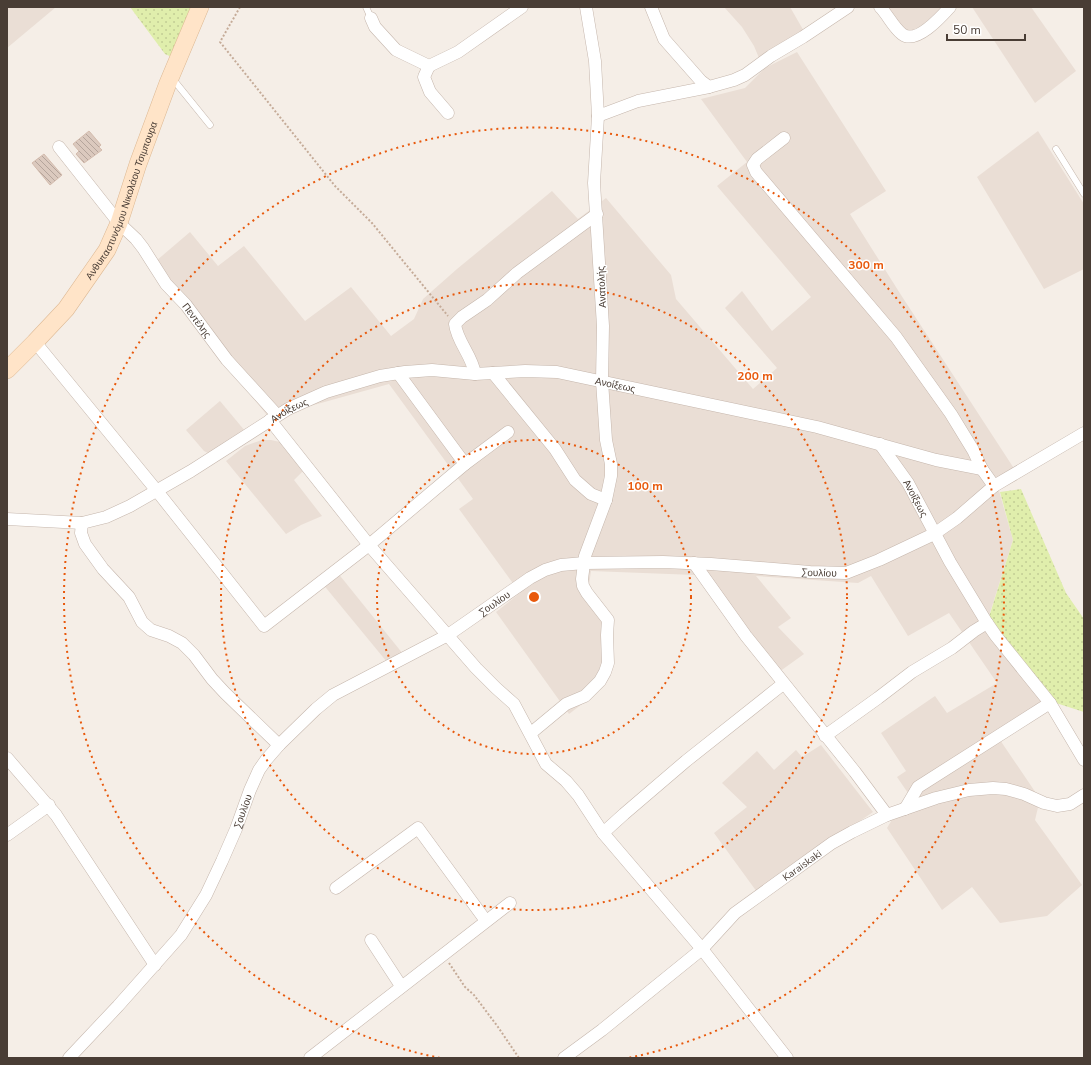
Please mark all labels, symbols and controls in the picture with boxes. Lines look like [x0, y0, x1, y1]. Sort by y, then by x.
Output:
scale bar [947, 16, 1025, 42]
text: 50 m [953, 22, 981, 38]
street label: Ανθυπαστυνόμου Νικολάου Τσιμπουρα [83, 119, 161, 283]
text: 300 m [848, 257, 884, 273]
street label: Ανατολής [594, 266, 610, 308]
street label: Πεντέλης [179, 300, 214, 341]
text: 200 m [737, 368, 773, 384]
street label: Ανοίξεως [594, 374, 637, 396]
street label: Ανοίξεως [268, 395, 310, 427]
street label: Ανοίξεως [899, 477, 931, 520]
text: 100 m [627, 478, 663, 494]
street label: Σουλίου [801, 565, 837, 581]
street label: Σουλίου [476, 588, 513, 620]
centre of rings [527, 590, 541, 604]
street label: Σουλίου [231, 793, 256, 830]
street label: Karaiskaki [780, 847, 825, 885]

